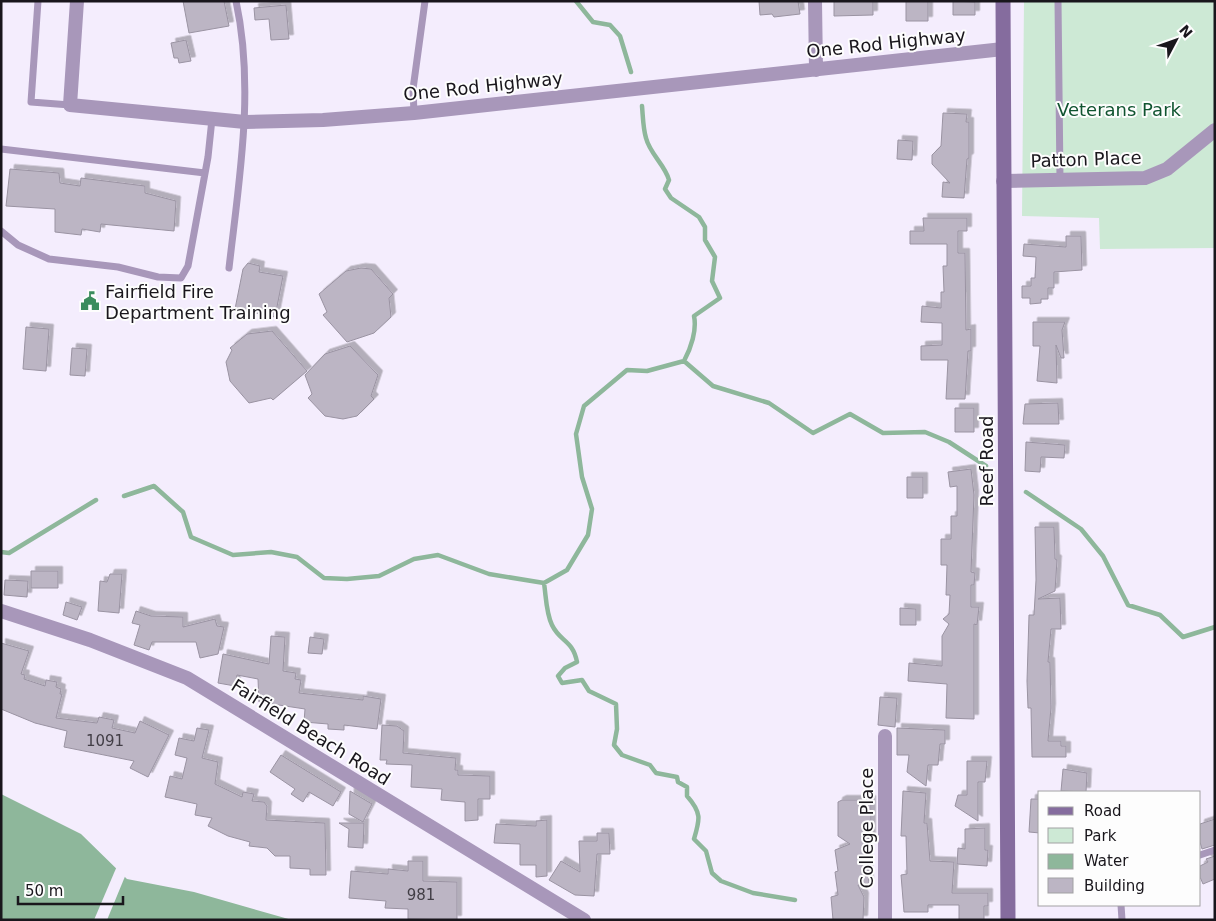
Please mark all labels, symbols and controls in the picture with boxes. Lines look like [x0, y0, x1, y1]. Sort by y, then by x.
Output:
north arrow [1151, 15, 1201, 65]
text: N [1176, 22, 1196, 41]
street label: One Rod Highway [805, 24, 967, 62]
street label: One Rod Highway [402, 67, 564, 105]
park label: Veterans Park [1057, 99, 1182, 120]
street label: Patton Place [1030, 147, 1142, 171]
place label: Fairfield Fire Department Training [105, 281, 291, 323]
public building icon: Fairfield Fire Department Training [79, 290, 101, 312]
street label: Reef Road [976, 415, 997, 507]
street label: Fairfield Beach Road [228, 675, 394, 789]
house number: 1091 [86, 732, 124, 750]
street label: College Place [856, 768, 877, 888]
legend [1038, 791, 1201, 906]
text: Road [1084, 802, 1122, 820]
text: Park [1084, 827, 1117, 845]
text: Water [1084, 852, 1129, 870]
scale bar [18, 874, 122, 906]
text: Building [1084, 877, 1145, 895]
text: 50 m [25, 882, 63, 900]
house number: 981 [407, 886, 435, 904]

